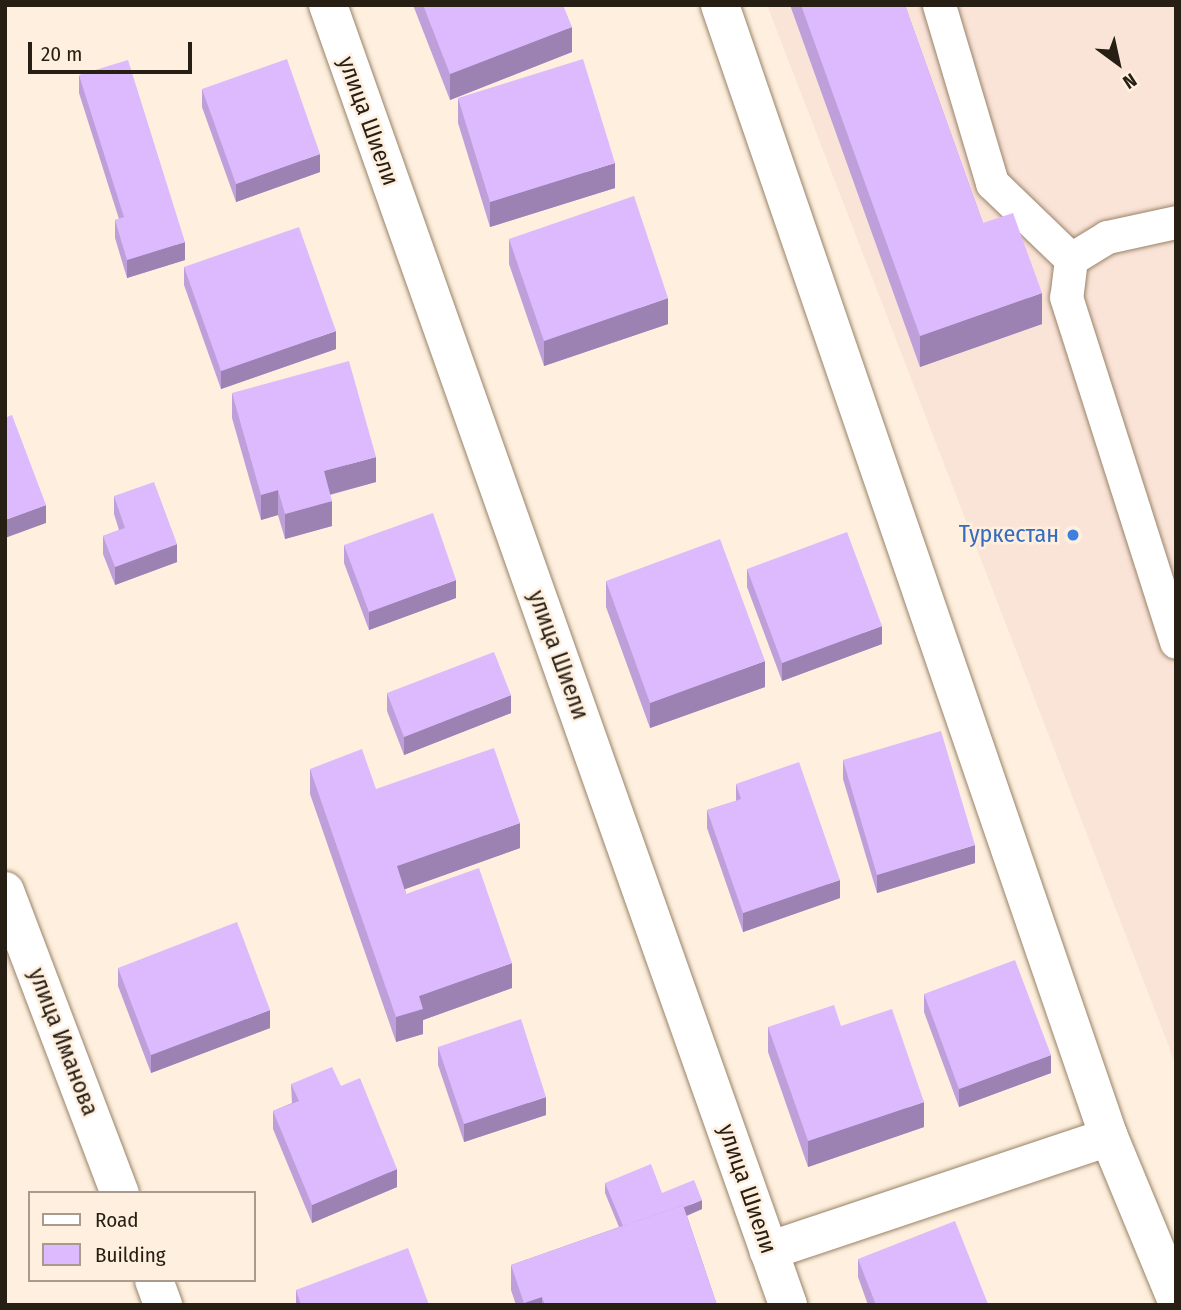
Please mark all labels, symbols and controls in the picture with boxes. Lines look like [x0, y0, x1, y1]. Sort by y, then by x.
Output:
scale bar [32, 28, 196, 72]
north arrow [1083, 28, 1153, 98]
text: 20 m [41, 41, 82, 67]
street label: улица Шиели [331, 53, 405, 189]
text: N [1119, 68, 1141, 94]
place label: Туркестан [959, 521, 1059, 549]
marker: Туркестан [1065, 527, 1081, 543]
street label: улица Шиели [521, 587, 595, 723]
street label: улица Иманова [22, 964, 104, 1120]
street label: улица Шиели [711, 1120, 783, 1258]
legend [28, 1191, 256, 1282]
text: Road [95, 1207, 139, 1233]
text: Building [95, 1242, 166, 1268]

